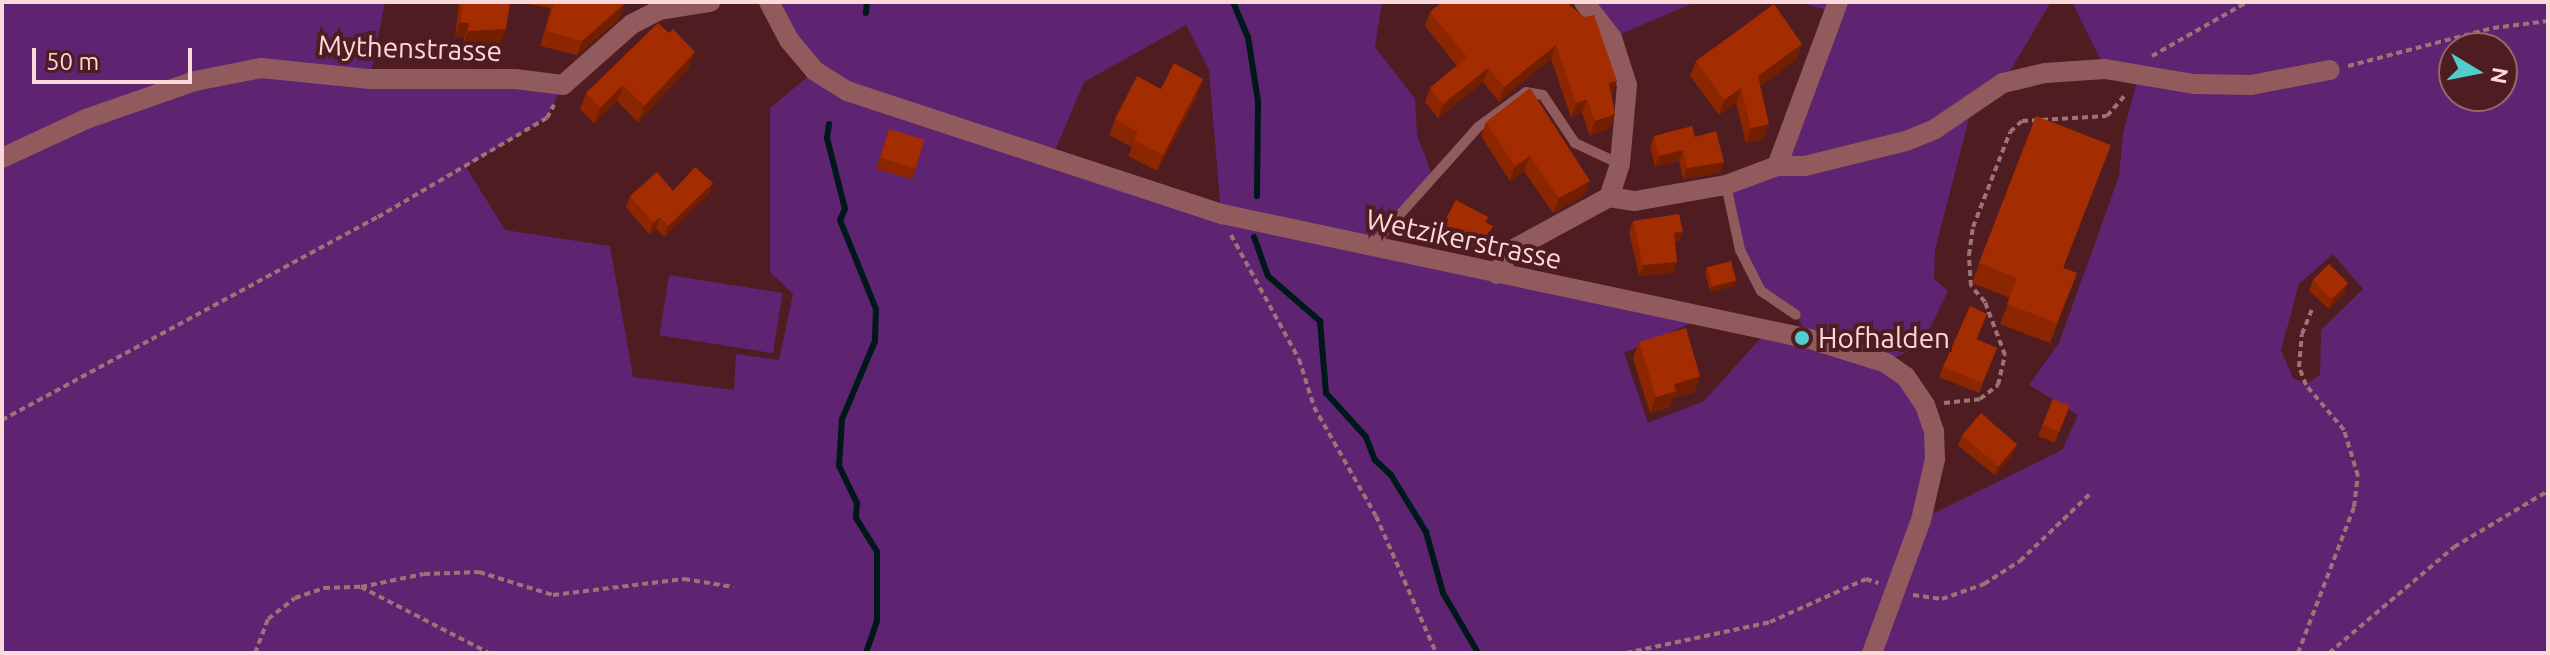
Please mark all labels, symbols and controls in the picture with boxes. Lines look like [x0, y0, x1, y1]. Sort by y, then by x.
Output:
street label: Mythenstrasse [317, 28, 503, 68]
scale bar [36, 32, 196, 82]
north arrow [2438, 32, 2518, 112]
text: 50 m [46, 48, 99, 75]
text: N [2486, 66, 2514, 86]
street label: Wetzikerstrasse [1363, 202, 1565, 276]
place label: Hofhalden [1818, 321, 1950, 355]
marker: Hofhalden [1793, 329, 1811, 347]

